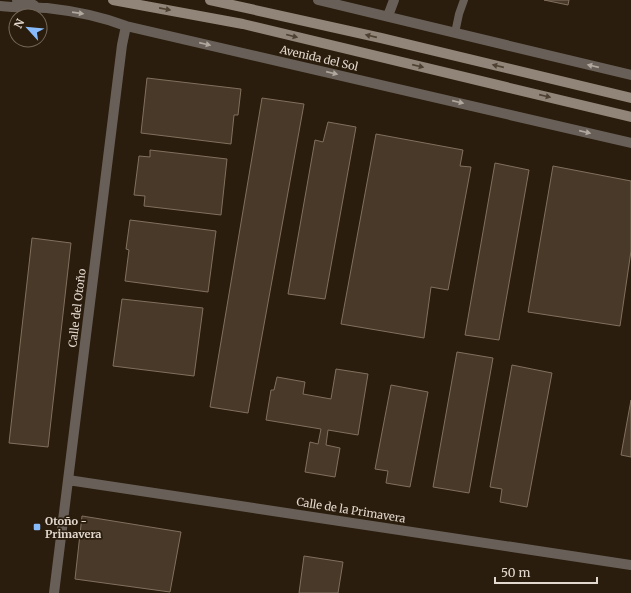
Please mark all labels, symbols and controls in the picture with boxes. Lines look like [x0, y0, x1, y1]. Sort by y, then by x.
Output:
one-way arrow [159, 6, 171, 12]
north arrow [8, 8, 48, 48]
one-way arrow [72, 10, 84, 16]
text: N [11, 16, 27, 31]
one-way arrow [286, 33, 298, 39]
one-way arrow [365, 33, 377, 39]
one-way arrow [199, 42, 211, 48]
street label: Avenida del Sol [278, 42, 360, 74]
one-way arrow [492, 63, 504, 69]
one-way arrow [587, 63, 599, 69]
one-way arrow [412, 64, 425, 70]
one-way arrow [325, 70, 338, 76]
one-way arrow [539, 94, 551, 100]
one-way arrow [452, 100, 464, 106]
one-way arrow [579, 129, 591, 135]
street label: Calle del Otoño [65, 267, 89, 348]
street label: Calle de la Primavera [295, 494, 407, 526]
place label: Otoño - Primavera [45, 514, 102, 541]
marker: Otoño - Primavera [32, 522, 42, 532]
scale bar [495, 559, 597, 585]
text: 50 m [501, 565, 530, 580]

